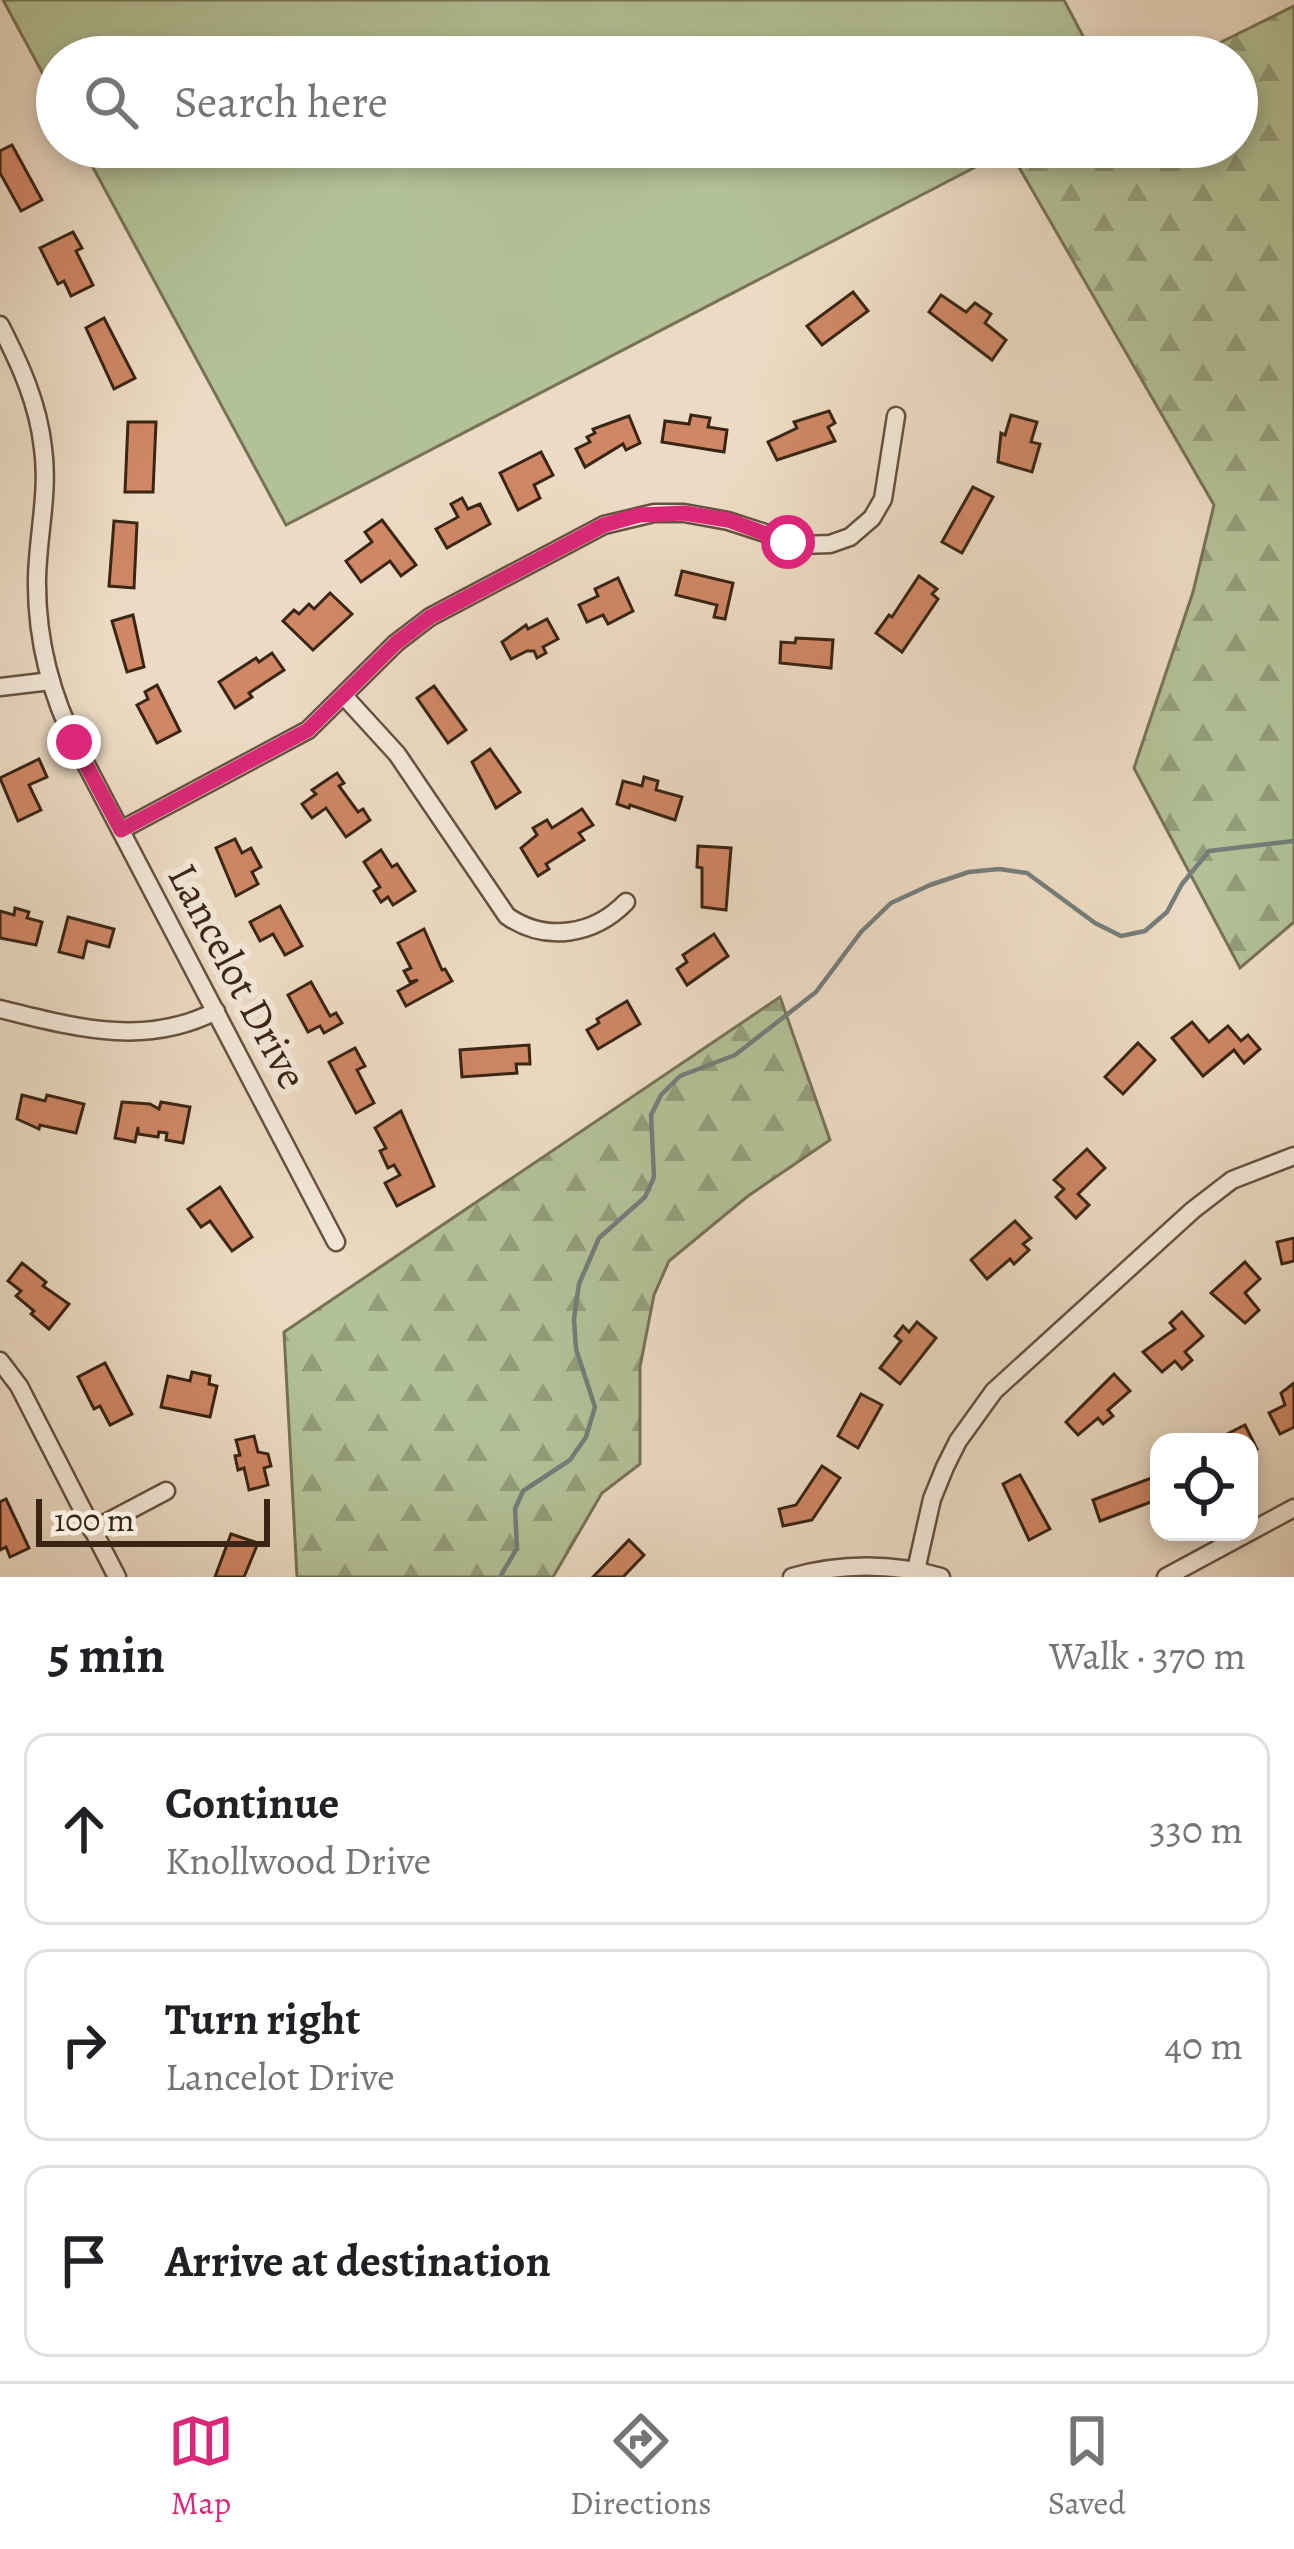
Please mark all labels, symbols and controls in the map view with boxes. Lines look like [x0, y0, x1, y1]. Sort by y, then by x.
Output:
search box [36, 36, 1258, 168]
icon: search [78, 69, 144, 135]
text: Search here [174, 71, 388, 133]
route start [761, 515, 815, 569]
route end [47, 715, 101, 769]
street label: Lancelot Drive [155, 853, 321, 1099]
map controls [1150, 1433, 1258, 1541]
button: locate [1150, 1433, 1258, 1541]
scale bar [36, 1493, 270, 1546]
text: 100 m [54, 1497, 134, 1542]
text: 5 min [48, 1620, 165, 1690]
text: Walk · 370 m [1049, 1629, 1246, 1682]
text: Continue [165, 1772, 339, 1834]
icon: ahead [51, 1796, 117, 1862]
text: 330 m [1150, 1803, 1243, 1856]
text: Knollwood Drive [165, 1834, 431, 1887]
text: Turn right [165, 1988, 360, 2050]
icon: right [51, 2012, 117, 2078]
text: 40 m [1164, 2019, 1243, 2072]
text: Lancelot Drive [165, 2050, 395, 2103]
icon: arrive [51, 2228, 117, 2294]
text: Arrive at destination [165, 2230, 551, 2292]
tab: Map [168, 2408, 234, 2525]
tab: Directions [570, 2408, 712, 2525]
tab: Saved [1048, 2408, 1126, 2525]

